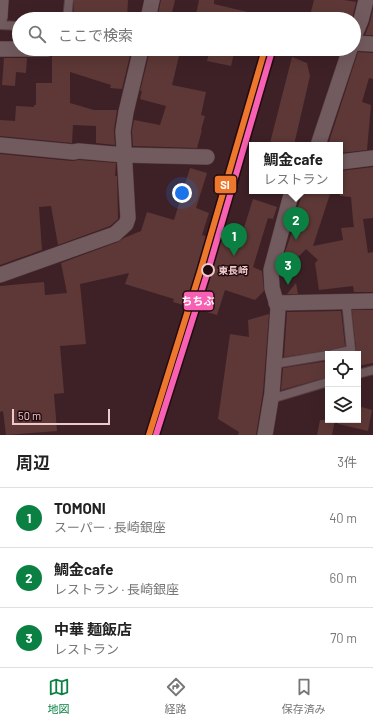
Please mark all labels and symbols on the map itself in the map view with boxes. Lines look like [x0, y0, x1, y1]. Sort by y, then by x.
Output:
line badge: SI [214, 175, 237, 194]
text: SI [220, 178, 230, 191]
your location [172, 183, 192, 203]
pin: 2 [283, 207, 309, 240]
pin: 1 [221, 223, 247, 256]
pin: 3 [275, 252, 301, 285]
marker: 東長崎 [201, 263, 215, 277]
place label: 東長崎 [218, 264, 248, 276]
line badge: ちちぶ [183, 291, 214, 311]
text: ちちぶ [182, 294, 215, 307]
scale bar [12, 407, 110, 426]

